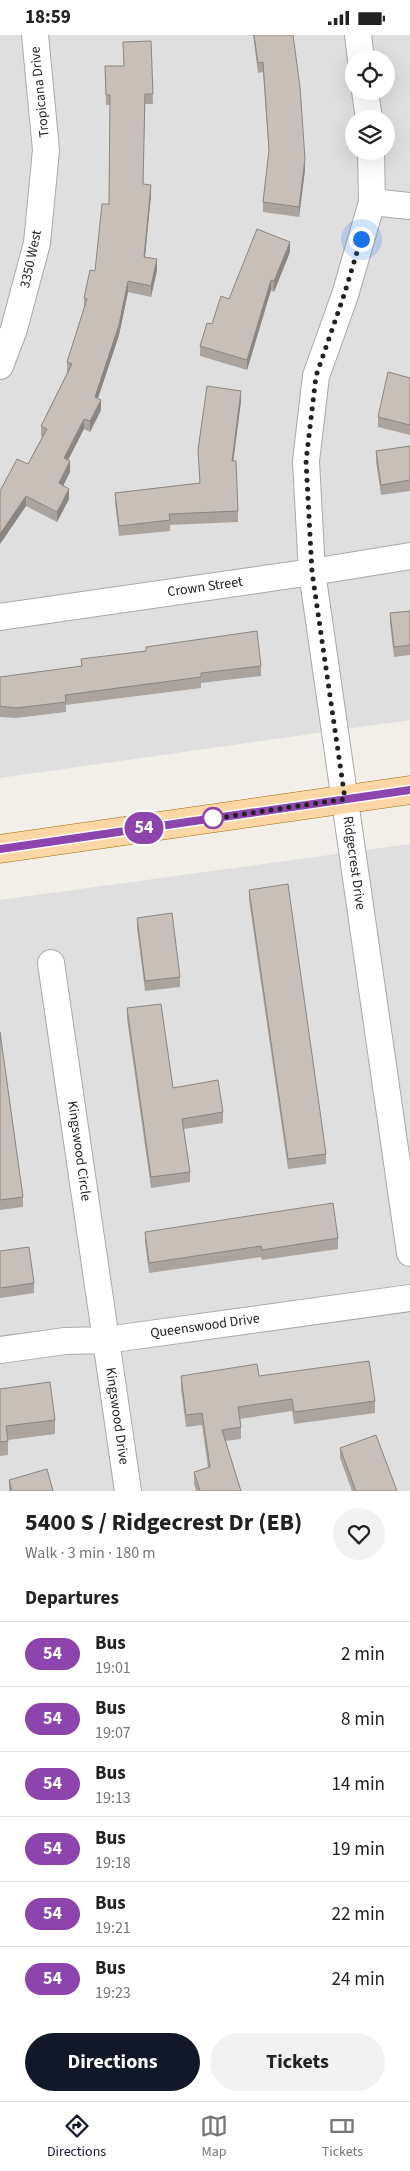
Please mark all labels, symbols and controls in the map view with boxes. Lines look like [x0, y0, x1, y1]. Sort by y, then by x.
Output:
text: 18:59 [25, 4, 71, 31]
street label: Tropicana Drive [25, 45, 55, 139]
map controls [345, 50, 395, 160]
button: locate [345, 50, 395, 100]
button: layers [345, 110, 395, 160]
your location [349, 227, 374, 252]
street label: 3350 West [15, 228, 47, 290]
street label: Crown Street [166, 572, 244, 602]
unlabelled marker [202, 807, 224, 829]
line badge: 54 [122, 812, 166, 844]
text: 54 [134, 815, 154, 840]
street label: Ridgecrest Drive [338, 815, 370, 911]
street label: Kingswood Circle [62, 1100, 96, 1202]
street label: Queenswood Drive [149, 1308, 261, 1344]
street label: Kingswood Drive [100, 1366, 134, 1466]
text: 5400 S / Ridgecrest Dr (EB) [25, 1505, 302, 1540]
button: heart [333, 1508, 385, 1560]
text: Walk · 3 min · 180 m [25, 1542, 156, 1564]
text: Departures [25, 1585, 119, 1612]
text: Bus [95, 1630, 126, 1657]
text: 54 [43, 1641, 62, 1666]
text: 2 min [341, 1641, 385, 1668]
text: 19:01 [95, 1657, 131, 1679]
text: Bus [95, 1695, 126, 1722]
text: 54 [43, 1706, 62, 1731]
text: 8 min [341, 1706, 385, 1733]
text: 19:07 [95, 1722, 131, 1744]
text: Bus [95, 1760, 126, 1787]
text: 54 [43, 1771, 62, 1796]
text: 14 min [331, 1771, 385, 1798]
text: 19:13 [95, 1787, 131, 1809]
text: Bus [95, 1825, 126, 1852]
text: 54 [43, 1836, 62, 1861]
text: 19 min [331, 1836, 385, 1863]
text: 19:18 [95, 1852, 131, 1874]
text: Bus [95, 1890, 126, 1917]
text: 54 [43, 1901, 62, 1926]
text: 22 min [331, 1901, 385, 1928]
text: 19:21 [95, 1917, 131, 1939]
text: Bus [95, 1955, 126, 1982]
text: 54 [43, 1966, 62, 1991]
text: 24 min [331, 1966, 385, 1993]
text: 19:23 [95, 1982, 131, 2004]
button: Directions [25, 2033, 200, 2091]
button: Tickets [210, 2033, 385, 2091]
tab: Directions [47, 2112, 106, 2162]
tab: Map [200, 2112, 228, 2162]
tab: Tickets [322, 2112, 363, 2162]

